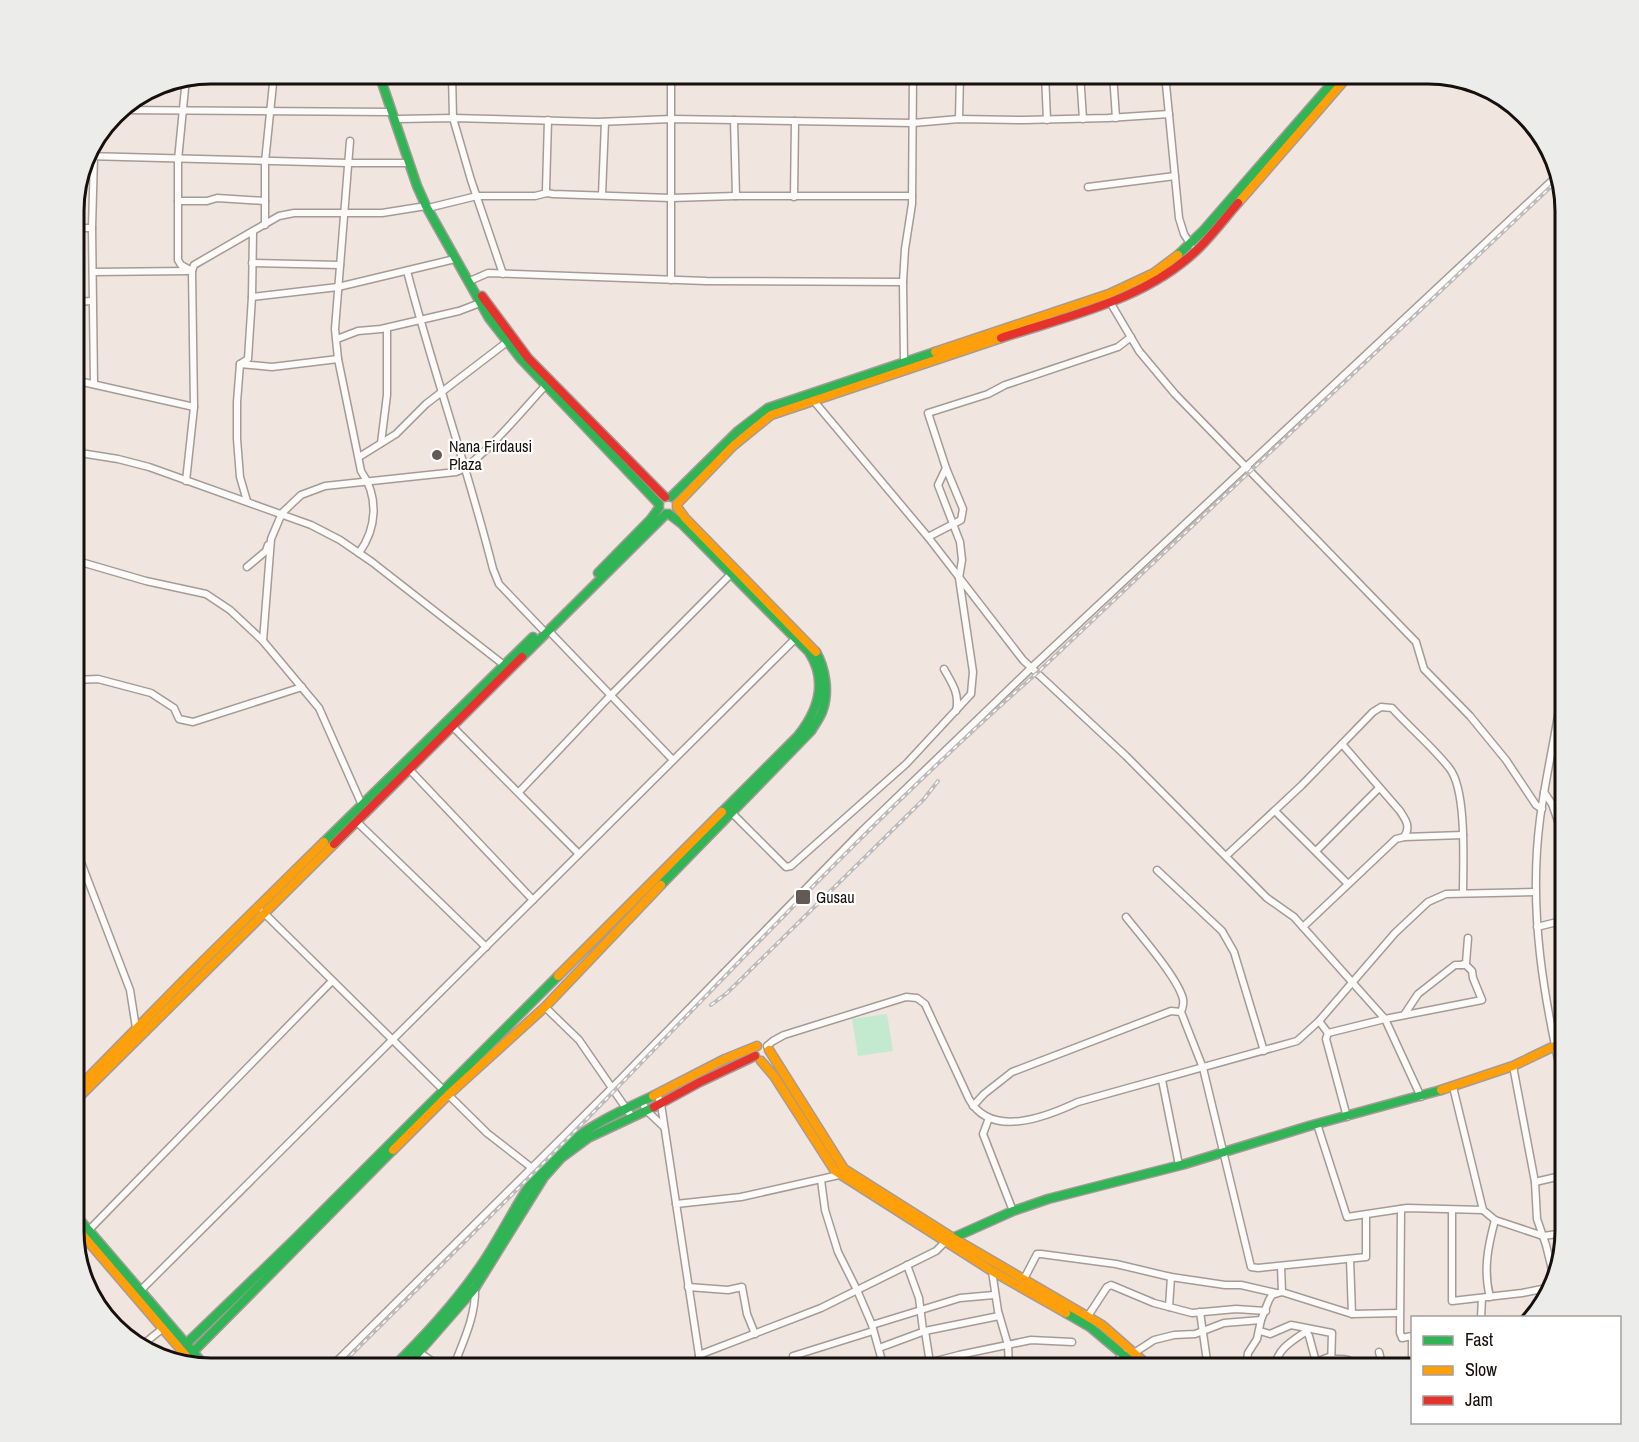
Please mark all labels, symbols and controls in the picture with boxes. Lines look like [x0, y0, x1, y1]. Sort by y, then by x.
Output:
place label: Nana Firdausi Plaza [449, 435, 532, 475]
marker: Nana Firdausi Plaza [430, 448, 444, 462]
place label: Gusau [816, 886, 855, 908]
marker: Gusau [794, 888, 812, 906]
legend [1411, 1316, 1621, 1424]
text: Fast [1465, 1327, 1493, 1352]
text: Slow [1465, 1357, 1497, 1382]
text: Jam [1465, 1387, 1493, 1412]

